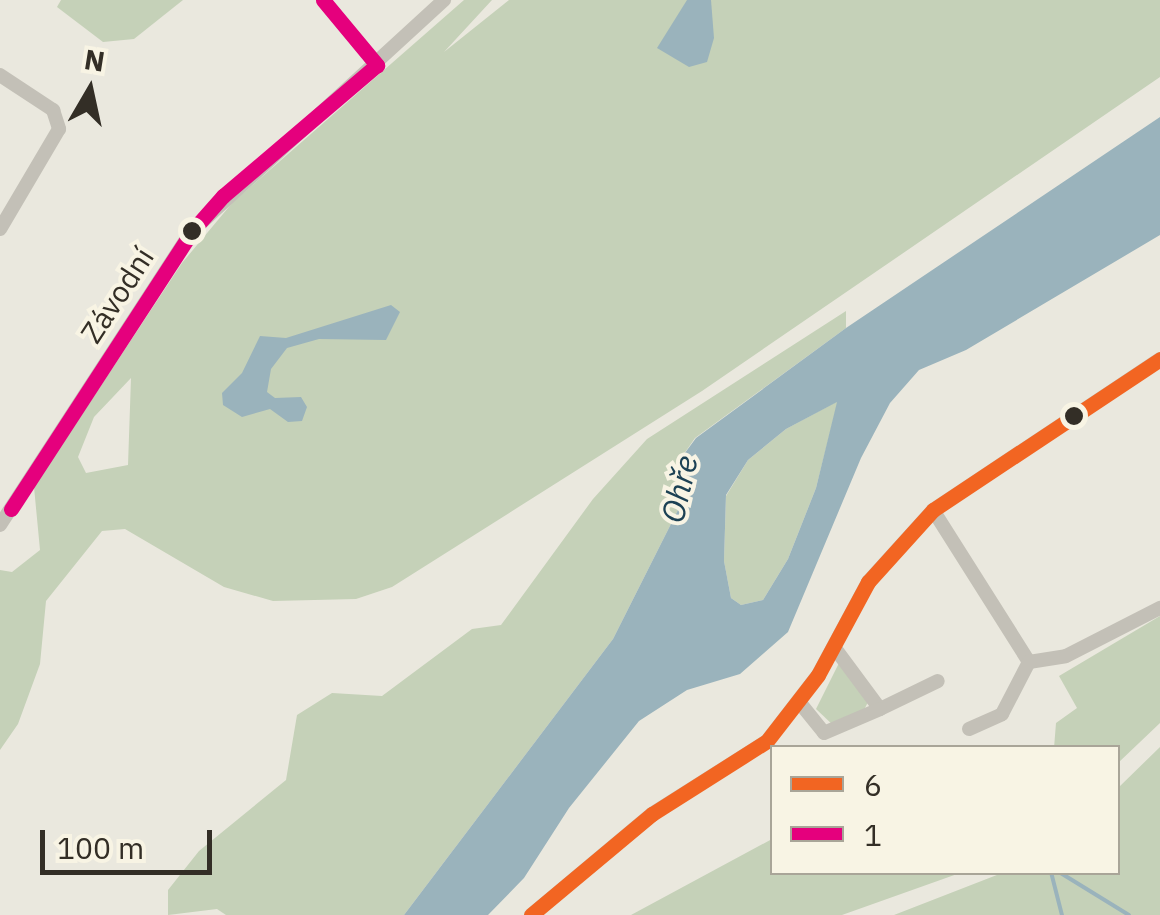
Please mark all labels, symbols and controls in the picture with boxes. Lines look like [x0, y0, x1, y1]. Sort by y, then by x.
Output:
north arrow [40, 40, 140, 140]
text: N [82, 40, 108, 80]
unlabelled marker [182, 221, 202, 241]
street label: Závodní [73, 241, 161, 349]
unlabelled marker [1064, 406, 1084, 426]
water label: Ohře [653, 452, 705, 526]
legend [770, 745, 1120, 875]
text: 6 [864, 765, 882, 804]
scale bar [45, 810, 218, 872]
text: 1 [864, 815, 882, 854]
text: 100 m [57, 828, 144, 867]

